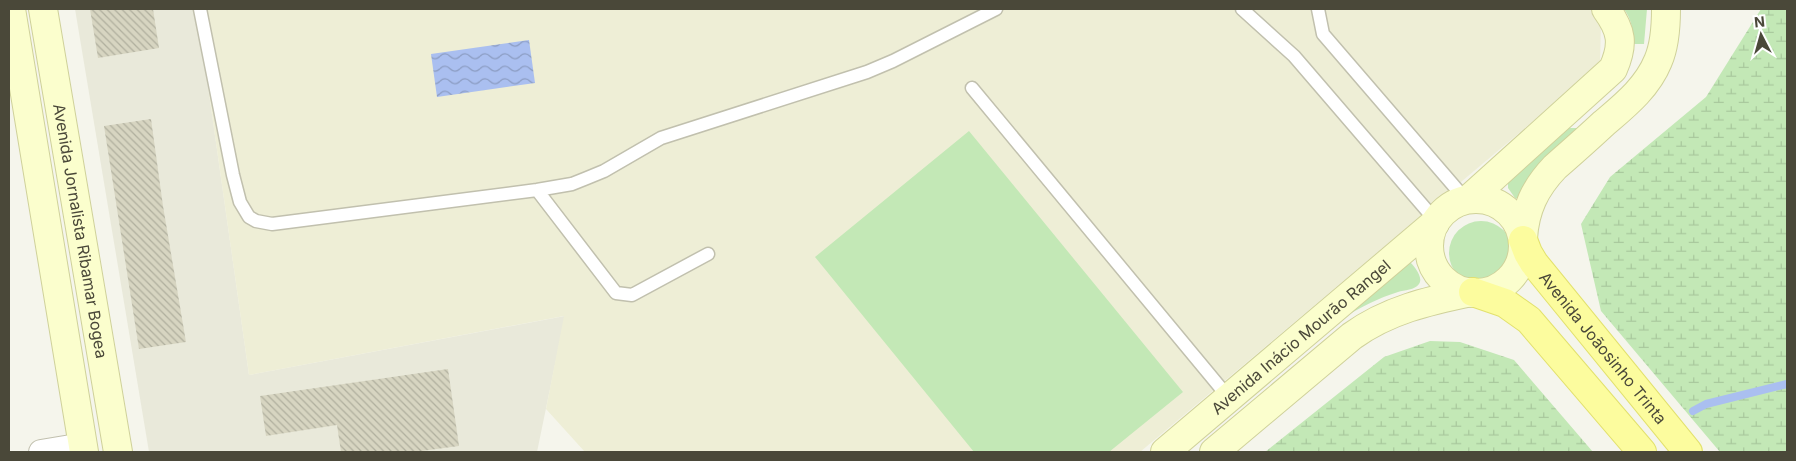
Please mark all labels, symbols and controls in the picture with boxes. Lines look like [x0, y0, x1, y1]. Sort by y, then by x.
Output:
north arrow [1736, 10, 1786, 60]
text: N [1753, 13, 1766, 31]
street label: Avenida Jornalista Ribamar Bogea [49, 102, 112, 360]
street label: Avenida Inácio Mourão Rangel [1207, 255, 1394, 418]
street label: Avenida Joãosinho Trinta [1535, 268, 1671, 428]

